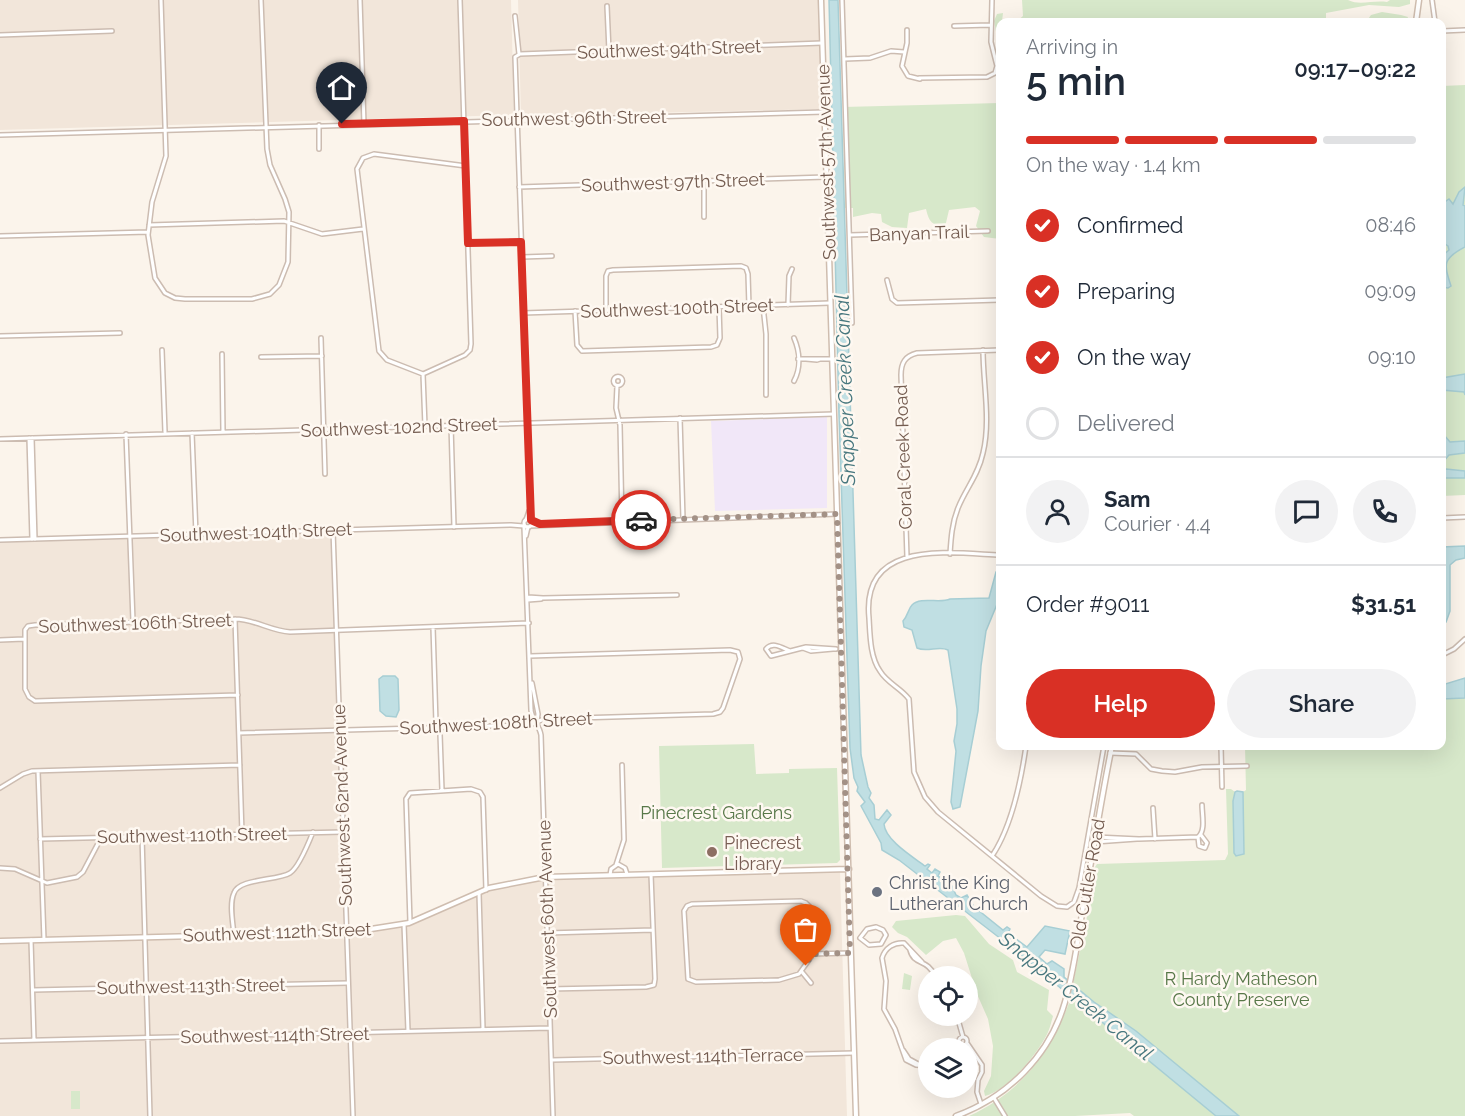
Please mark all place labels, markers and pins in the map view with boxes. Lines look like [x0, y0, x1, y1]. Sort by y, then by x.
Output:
pin [316, 62, 367, 124]
place label: Pinecrest Library [724, 832, 801, 874]
marker: Pinecrest Library [705, 845, 719, 859]
place label: Christ the King Lutheran Church [889, 872, 1028, 914]
marker: Christ the King Lutheran Church [870, 885, 884, 899]
pin [780, 904, 831, 966]

